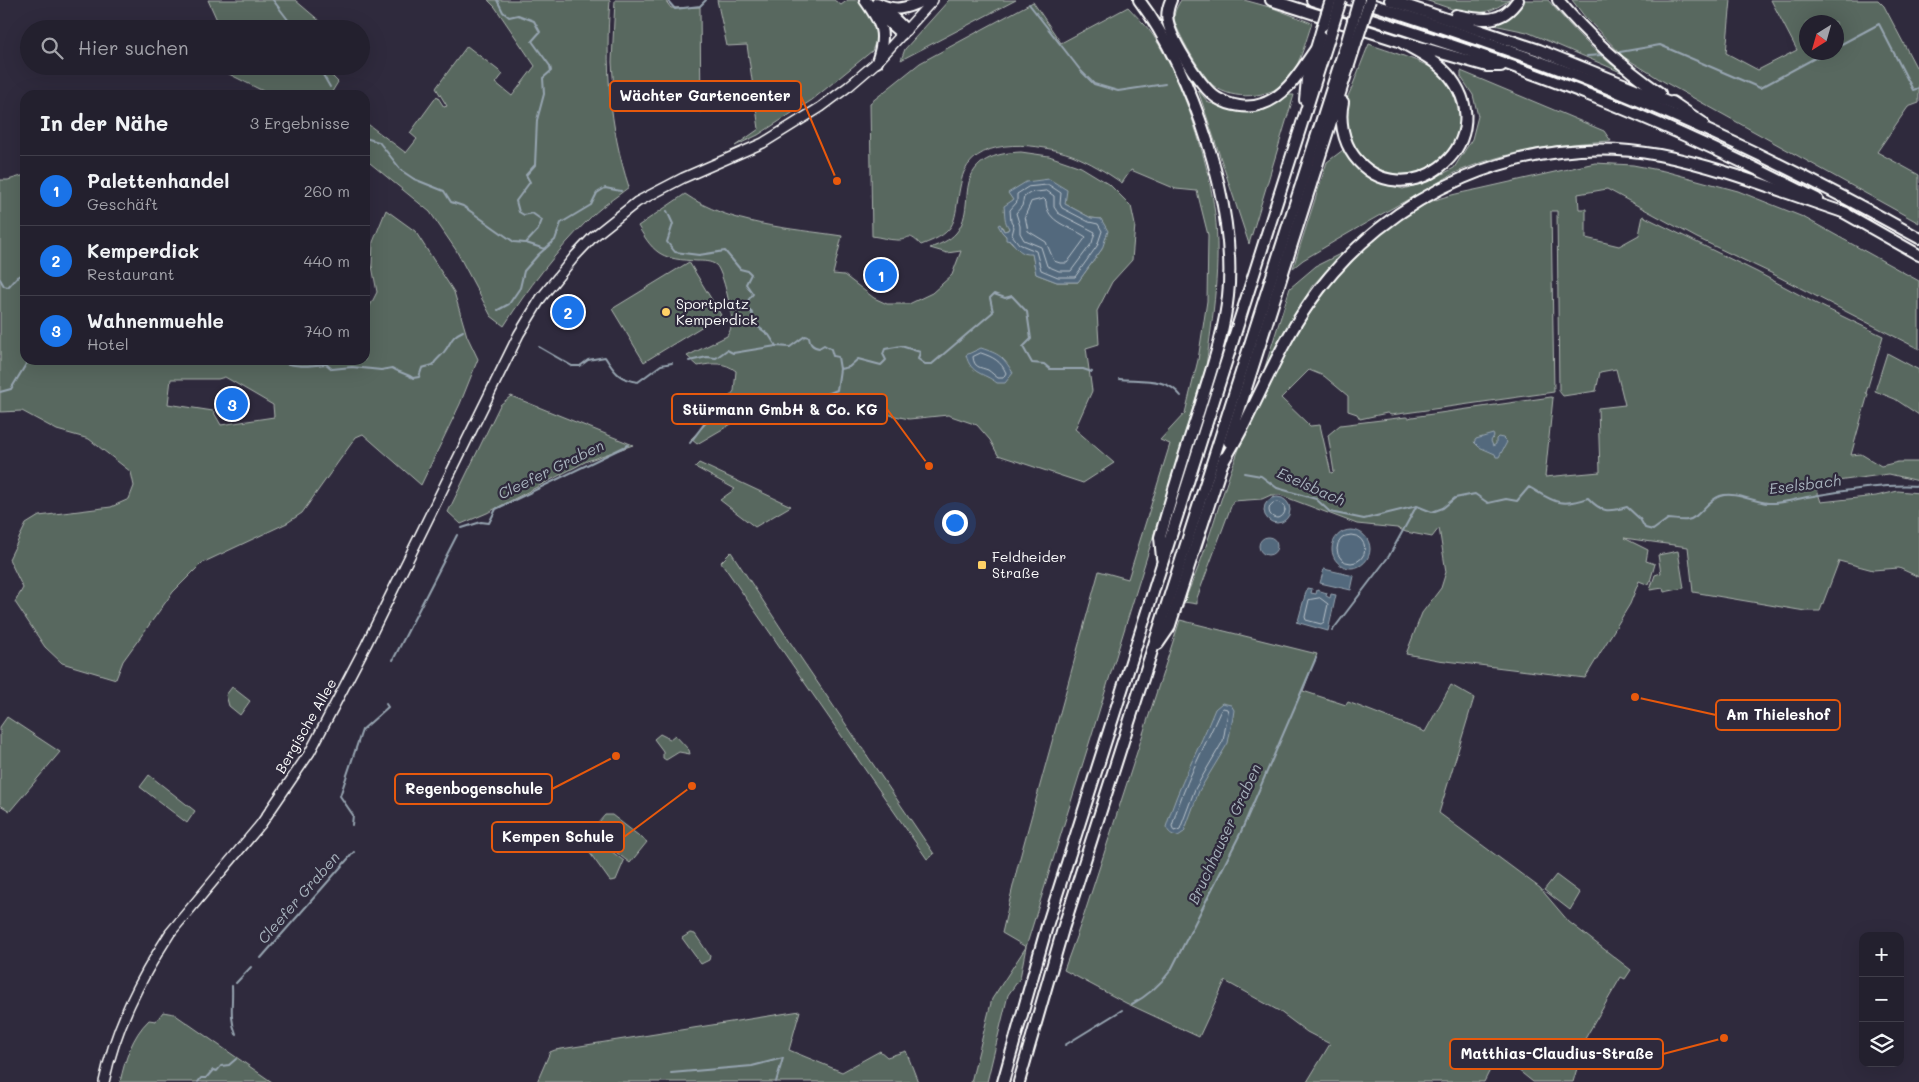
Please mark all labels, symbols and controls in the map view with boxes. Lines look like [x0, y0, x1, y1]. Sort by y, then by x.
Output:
north arrow [1799, 15, 1844, 60]
search box [20, 20, 370, 75]
icon: search [38, 34, 66, 62]
text: Hier suchen [78, 35, 189, 60]
callout: Wächter Gartencenter [610, 81, 801, 111]
text: Wächter Gartencenter [619, 85, 791, 105]
text: In der Nähe [40, 109, 168, 136]
text: 3 Ergebnisse [250, 112, 350, 133]
text: Palettenhandel [87, 168, 229, 193]
text: 1 [52, 180, 60, 201]
text: 260 m [304, 180, 350, 201]
text: Geschäft [87, 193, 158, 214]
text: Kemperdick [87, 238, 199, 263]
text: 2 [52, 250, 60, 271]
text: 440 m [303, 250, 350, 271]
pin: 1 [865, 256, 897, 294]
text: Restaurant [87, 263, 175, 284]
pin: 2 [552, 293, 584, 331]
place label: Sportplatz Kemperdick [676, 294, 757, 329]
marker: Sportplatz Kemperdick [660, 306, 672, 318]
text: Wahnenmuehle [87, 308, 224, 333]
text: 3 [51, 320, 61, 341]
text: 740 m [304, 320, 350, 341]
text: Hotel [87, 333, 129, 354]
pin: 3 [216, 385, 248, 423]
callout: Stürmann GmbH & Co. KG [672, 394, 887, 424]
text: Stürmann GmbH & Co. KG [683, 399, 878, 419]
water label: Cleefer Graben [494, 435, 607, 503]
water label: Eselsbach [1274, 462, 1349, 510]
water label: Eselsbach [1768, 470, 1842, 498]
your location [942, 510, 968, 536]
place label: Feldheider Straße [992, 547, 1066, 582]
marker: Feldheider Straße [976, 559, 988, 571]
street label: Bergische Allee [271, 675, 341, 777]
callout: Am Thieleshof [1716, 700, 1840, 730]
text: Am Thieleshof [1726, 704, 1831, 724]
water label: Bruchhauser Graben [1183, 760, 1265, 907]
callout: Regenbogenschule [395, 774, 552, 804]
text: Regenbogenschule [405, 778, 543, 798]
callout: Kempen Schule [492, 822, 624, 852]
text: Kempen Schule [502, 826, 614, 846]
water label: Cleefer Graben [253, 847, 344, 948]
map controls [1859, 932, 1904, 1067]
button: + [1859, 932, 1904, 977]
button: − [1859, 977, 1904, 1022]
button: layers [1859, 1022, 1904, 1067]
callout: Matthias-Claudius-Straße [1450, 1039, 1663, 1069]
text: Matthias-Claudius-Straße [1460, 1043, 1654, 1063]

